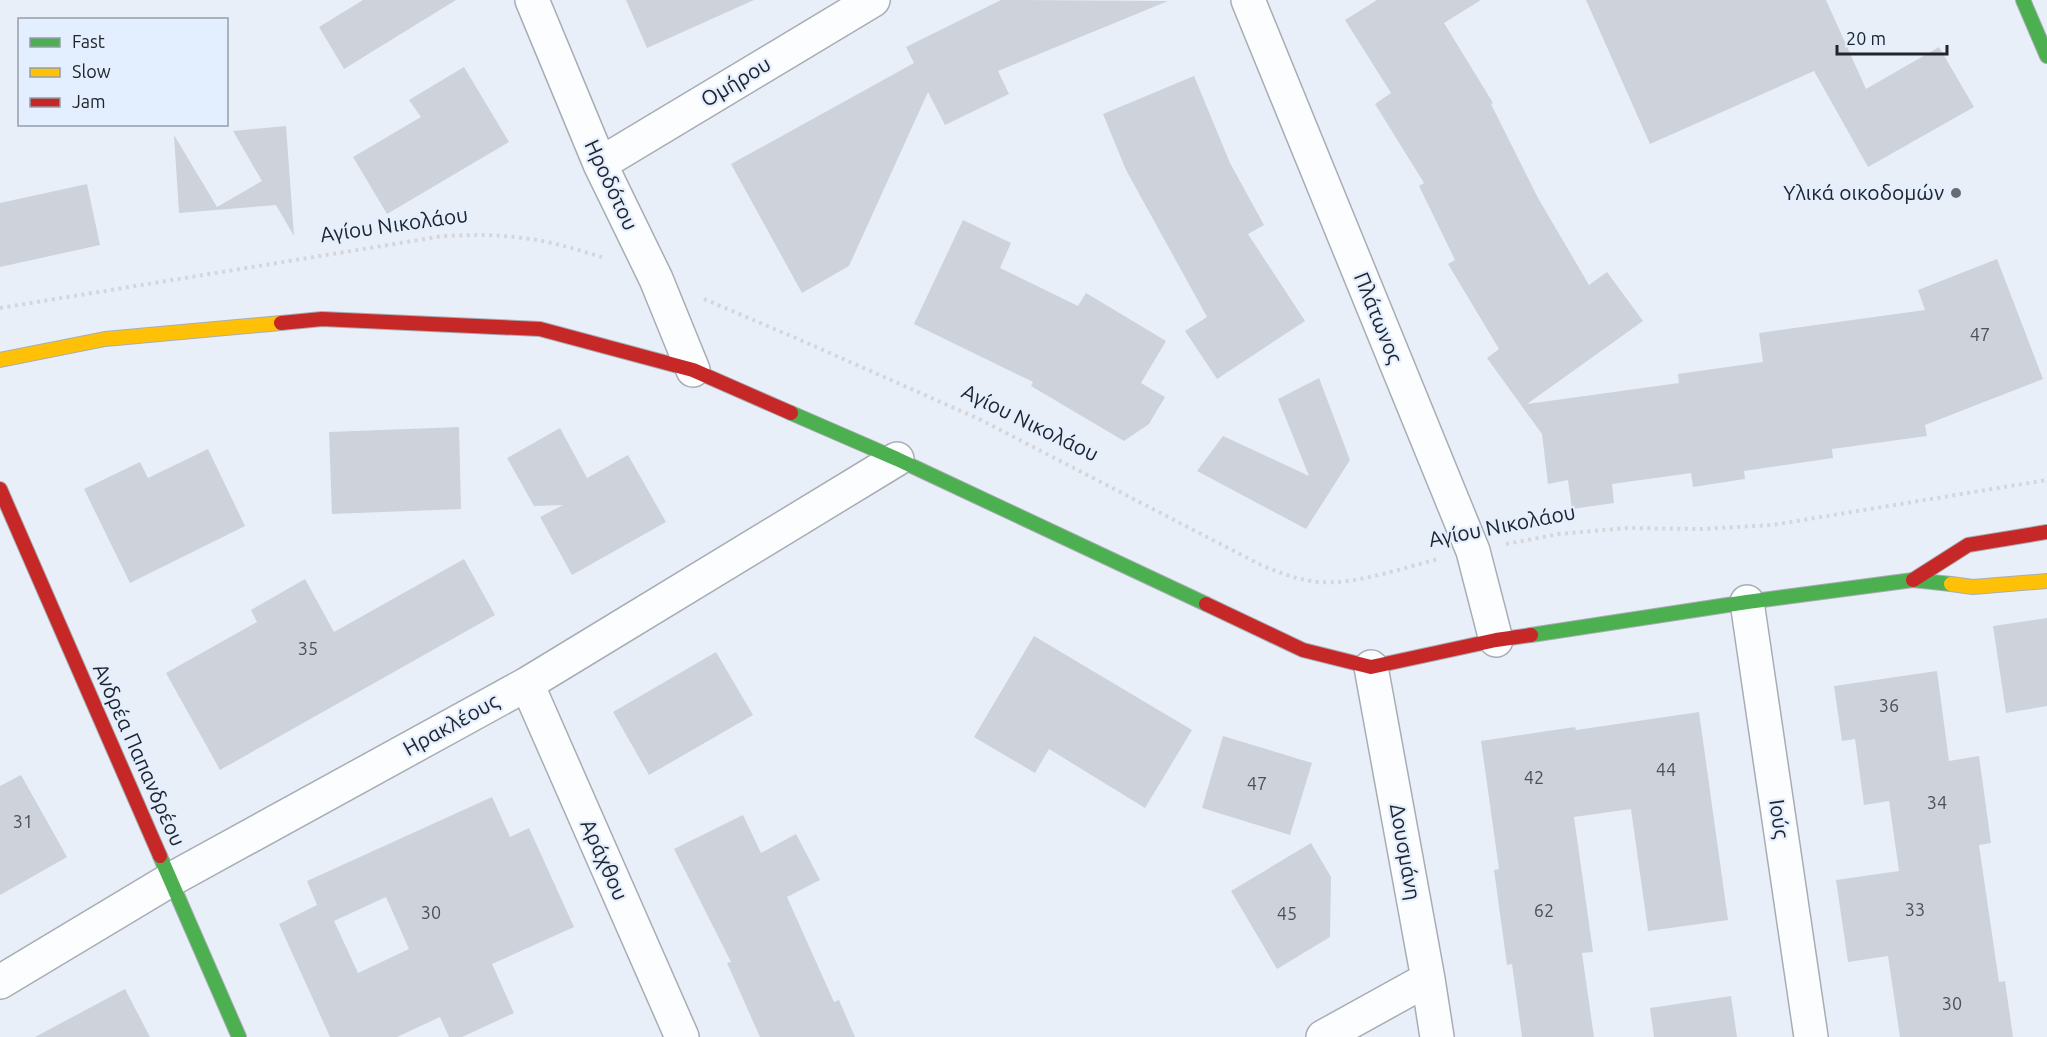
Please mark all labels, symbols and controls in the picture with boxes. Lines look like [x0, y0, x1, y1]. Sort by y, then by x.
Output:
legend [18, 18, 228, 126]
scale bar [1837, 18, 1946, 56]
text: 20 m [1846, 28, 1886, 48]
text: Fast [72, 31, 105, 51]
street label: Ομήρου [696, 51, 775, 111]
text: Slow [72, 61, 111, 81]
text: Jam [72, 91, 106, 111]
street label: Ηροδότου [580, 135, 643, 234]
place label: Υλικά οικοδομών [1783, 180, 1944, 204]
marker: Υλικά οικοδομών [1949, 186, 1963, 200]
street label: Αγίου Νικολάου [318, 202, 469, 246]
street label: Πλάτωνος [1350, 269, 1408, 367]
house number: 47 [1970, 324, 1990, 344]
street label: Αγίου Νικολάου [958, 379, 1103, 466]
street label: Αγίου Νικολάου [1426, 499, 1577, 551]
house number: 35 [298, 638, 318, 658]
street label: Ανδρέα Παπανδρέου [89, 660, 191, 850]
street label: Ηρακλέους [398, 688, 503, 760]
house number: 36 [1879, 695, 1899, 715]
house number: 44 [1656, 759, 1676, 779]
house number: 42 [1524, 767, 1544, 787]
house number: 47 [1247, 773, 1267, 793]
house number: 34 [1927, 792, 1947, 812]
street label: Ιούς [1765, 798, 1795, 840]
street label: Δουσμάνη [1386, 802, 1426, 902]
house number: 31 [13, 811, 33, 831]
street label: Αράχθου [576, 815, 633, 904]
house number: 33 [1905, 899, 1925, 919]
house number: 62 [1534, 900, 1554, 920]
house number: 30 [421, 902, 441, 922]
house number: 45 [1277, 903, 1297, 923]
house number: 30 [1942, 993, 1962, 1013]

